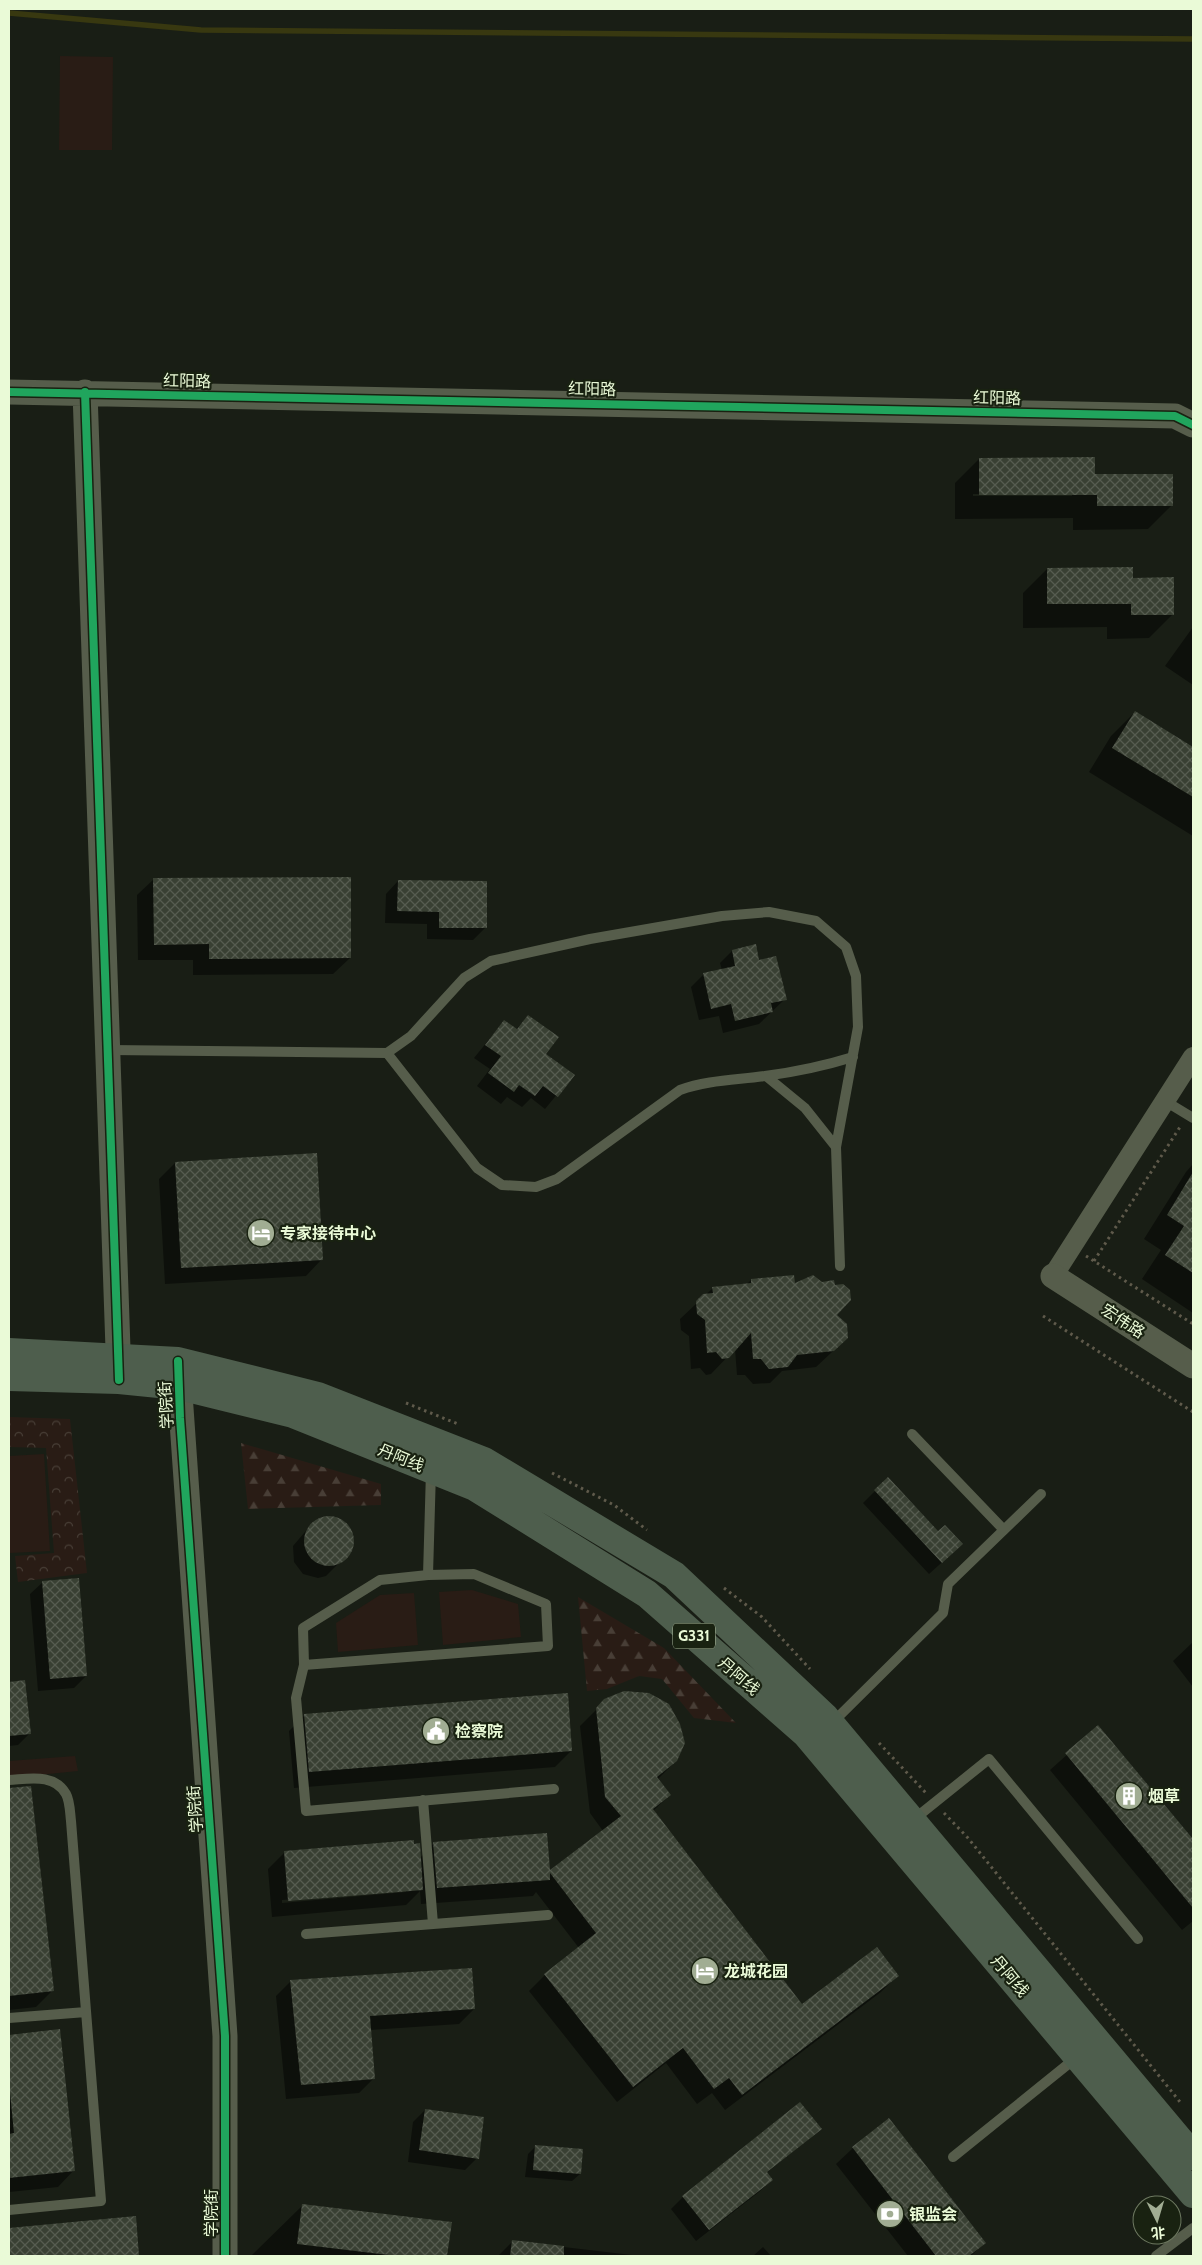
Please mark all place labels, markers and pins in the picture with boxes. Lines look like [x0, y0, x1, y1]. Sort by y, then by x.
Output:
hotel icon: 专家接待中心 [246, 1218, 276, 1248]
place label: 专家接待中心 [280, 1224, 376, 1243]
public building icon: 检察院 [421, 1716, 451, 1746]
place label: 检察院 [455, 1722, 503, 1741]
building icon: 烟草 [1114, 1781, 1144, 1811]
place label: 烟草 [1148, 1787, 1180, 1806]
hotel icon: 龙城花园 [690, 1956, 720, 1986]
place label: 龙城花园 [724, 1962, 788, 1981]
bank icon: 银监会 [875, 2199, 905, 2229]
place label: 银监会 [909, 2205, 957, 2224]

